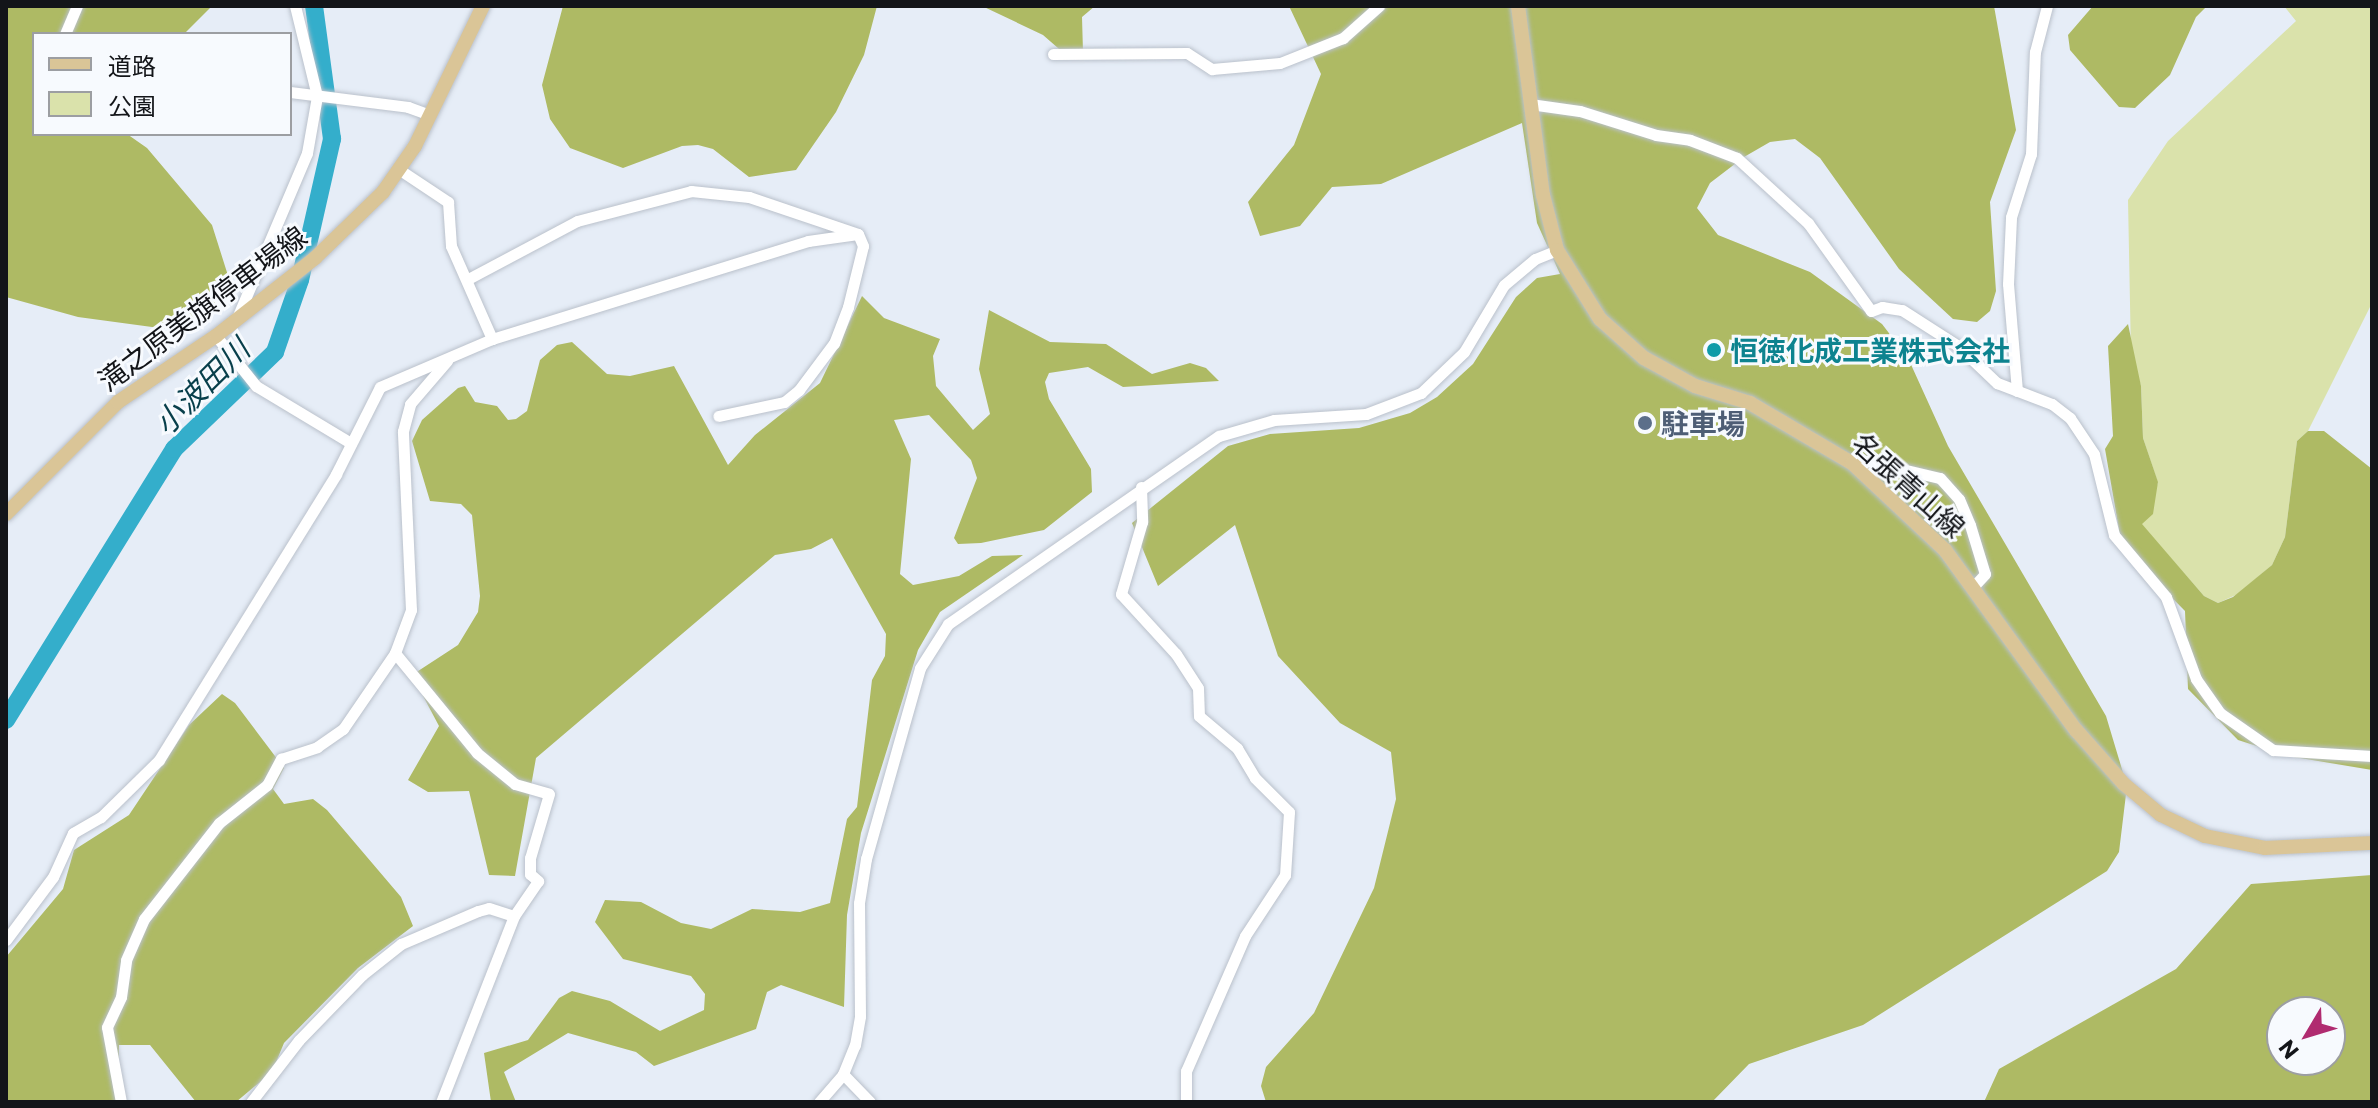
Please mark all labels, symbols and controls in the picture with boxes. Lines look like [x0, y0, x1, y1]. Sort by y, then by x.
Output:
legend [32, 32, 292, 136]
text: 道路 [108, 51, 156, 80]
text: 公園 [108, 91, 156, 120]
street label: 滝之原美旗停車場線 [91, 219, 313, 397]
water label: 小波田川 [146, 331, 256, 441]
place label: 恒徳化成工業株式会社 [1730, 333, 2010, 367]
marker: 恒徳化成工業株式会社 [1705, 341, 1723, 359]
place label: 駐車場 [1661, 406, 1745, 440]
marker: 駐車場 [1636, 414, 1654, 432]
street label: 名張青山線 [1846, 426, 1972, 544]
north arrow [2266, 996, 2346, 1076]
text: N [2273, 1035, 2304, 1065]

